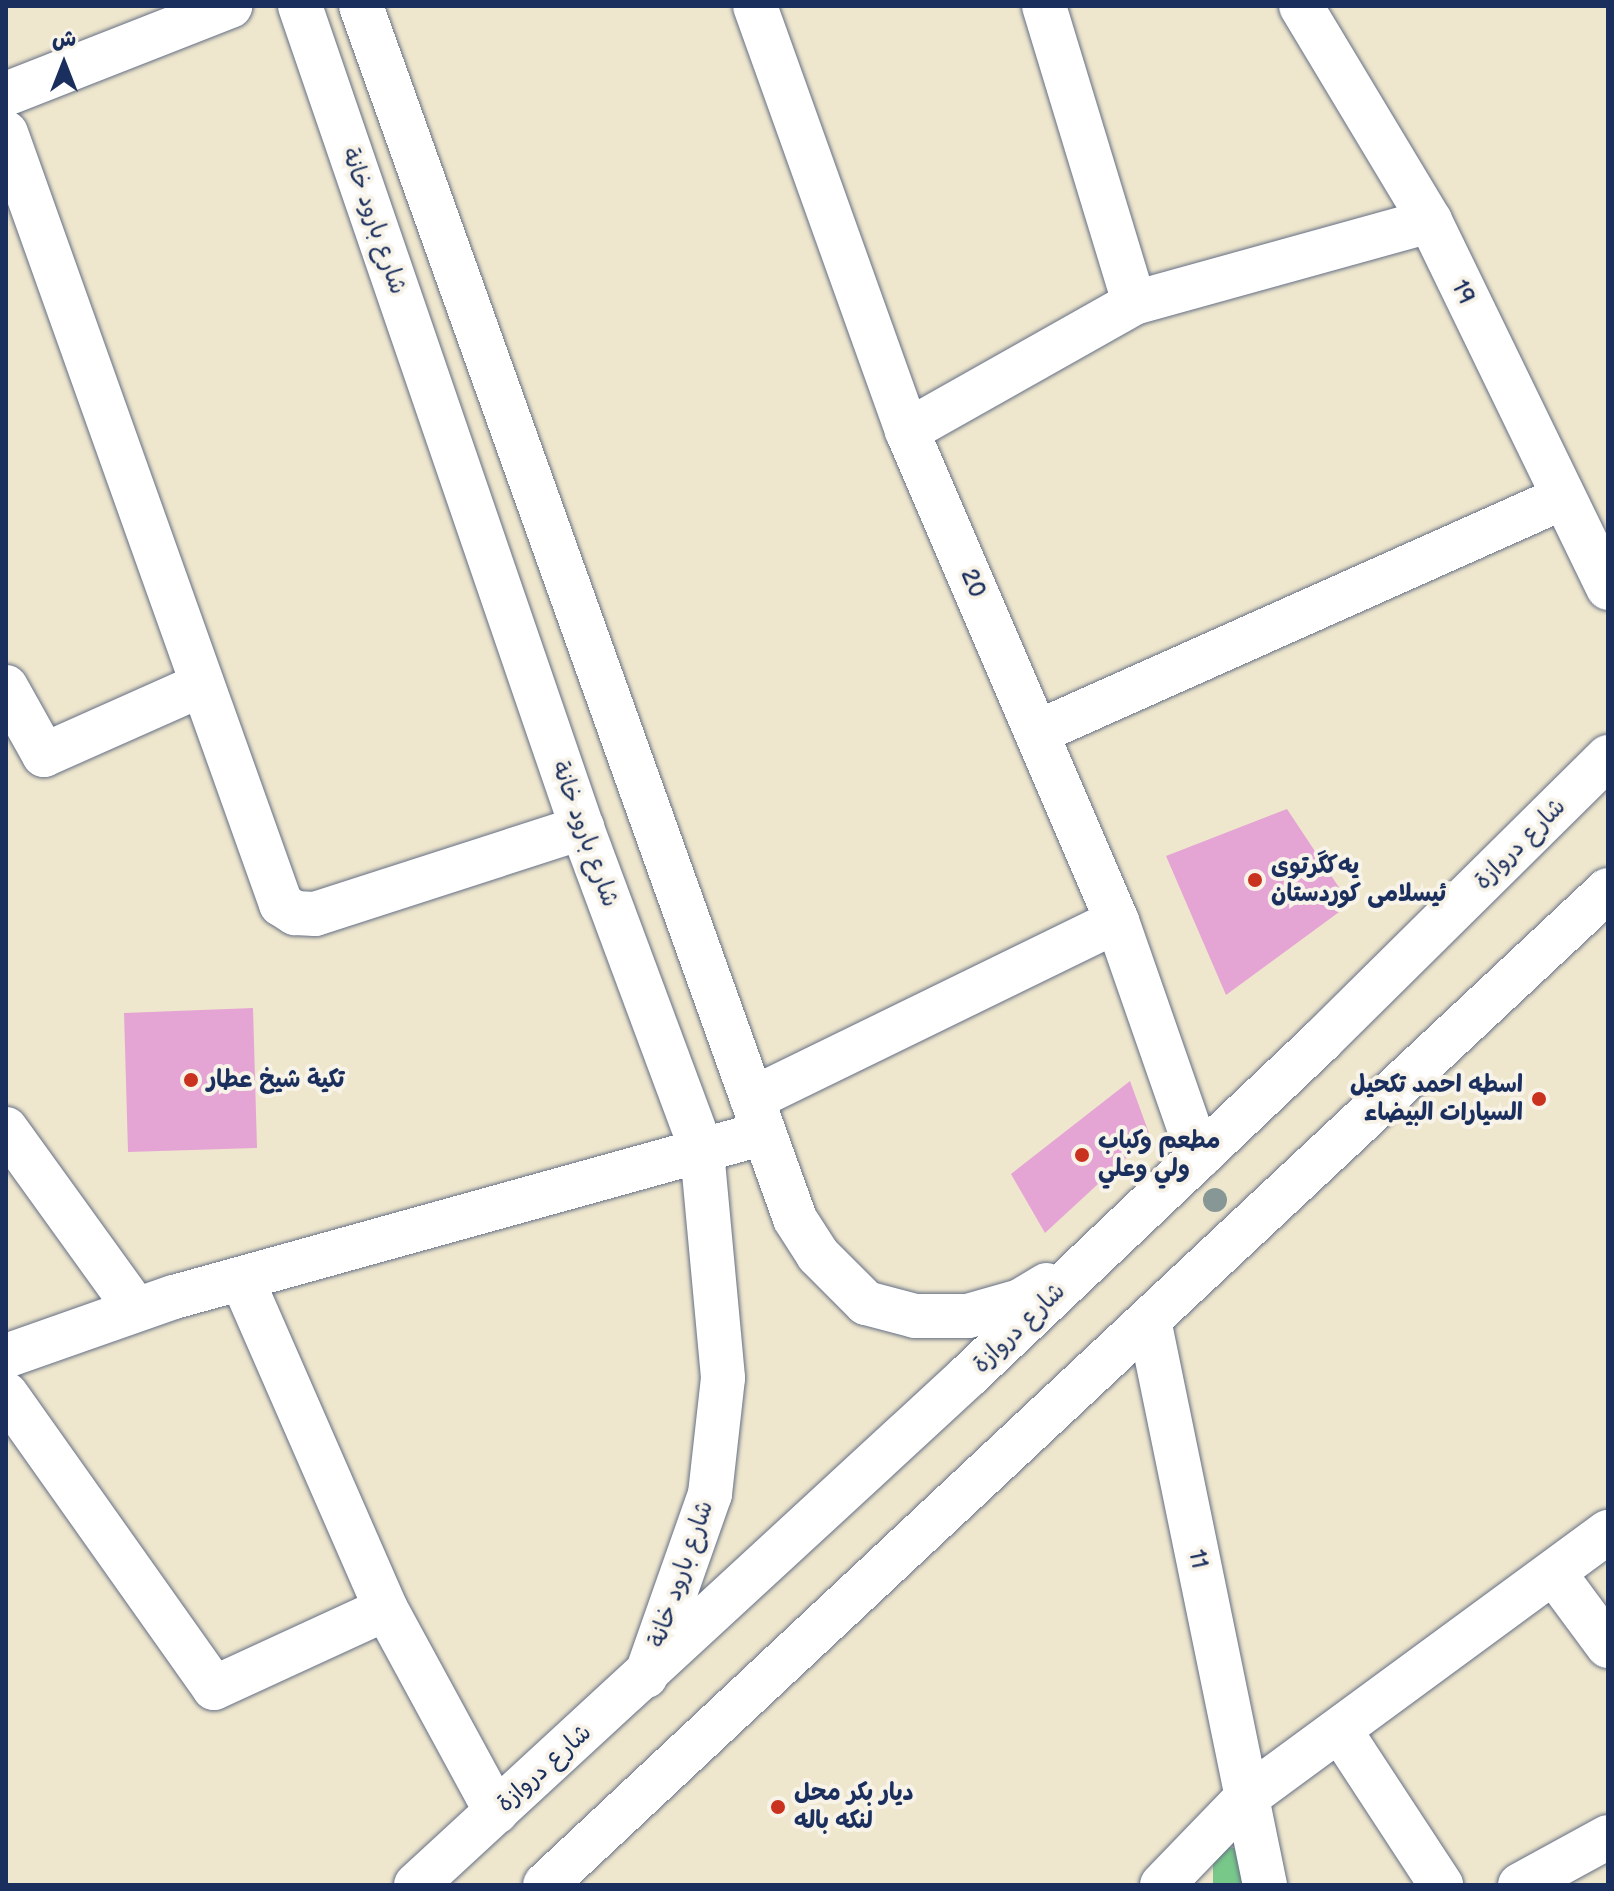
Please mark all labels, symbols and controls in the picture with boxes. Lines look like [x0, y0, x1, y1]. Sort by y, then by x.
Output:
north arrow [24, 24, 104, 104]
text: ش [52, 26, 76, 53]
street label: شارع بارود خانة [335, 144, 413, 298]
street label: 19 [1445, 275, 1481, 309]
street label: 20 [954, 564, 992, 602]
street label: شارع بارود خانة [545, 757, 625, 911]
street label: شارع دروازة [1468, 792, 1572, 896]
place label: یەکگرتوی ئیسلامی کوردستان [1271, 852, 1446, 908]
marker: یەکگرتوی ئیسلامی کوردستان [1246, 871, 1264, 889]
place label: تكية شيخ عطار [207, 1066, 344, 1094]
marker: تكية شيخ عطار [182, 1071, 200, 1089]
place label: اسطه احمد تكحيل السيارات البيضاء [1350, 1071, 1523, 1127]
marker: اسطه احمد تكحيل السيارات البيضاء [1530, 1090, 1548, 1108]
place label: مطعم وكباب ولي وعلي [1098, 1127, 1220, 1183]
marker: مطعم وكباب ولي وعلي [1073, 1146, 1091, 1164]
street label: شارع دروازة [967, 1277, 1071, 1379]
street label: شارع بارود خانة [642, 1497, 720, 1651]
street label: 11 [1182, 1547, 1214, 1571]
street label: شارع دروازة [491, 1718, 597, 1818]
place label: ديار بكر محل لنكه باله [794, 1779, 914, 1835]
marker: ديار بكر محل لنكه باله [769, 1798, 787, 1816]

